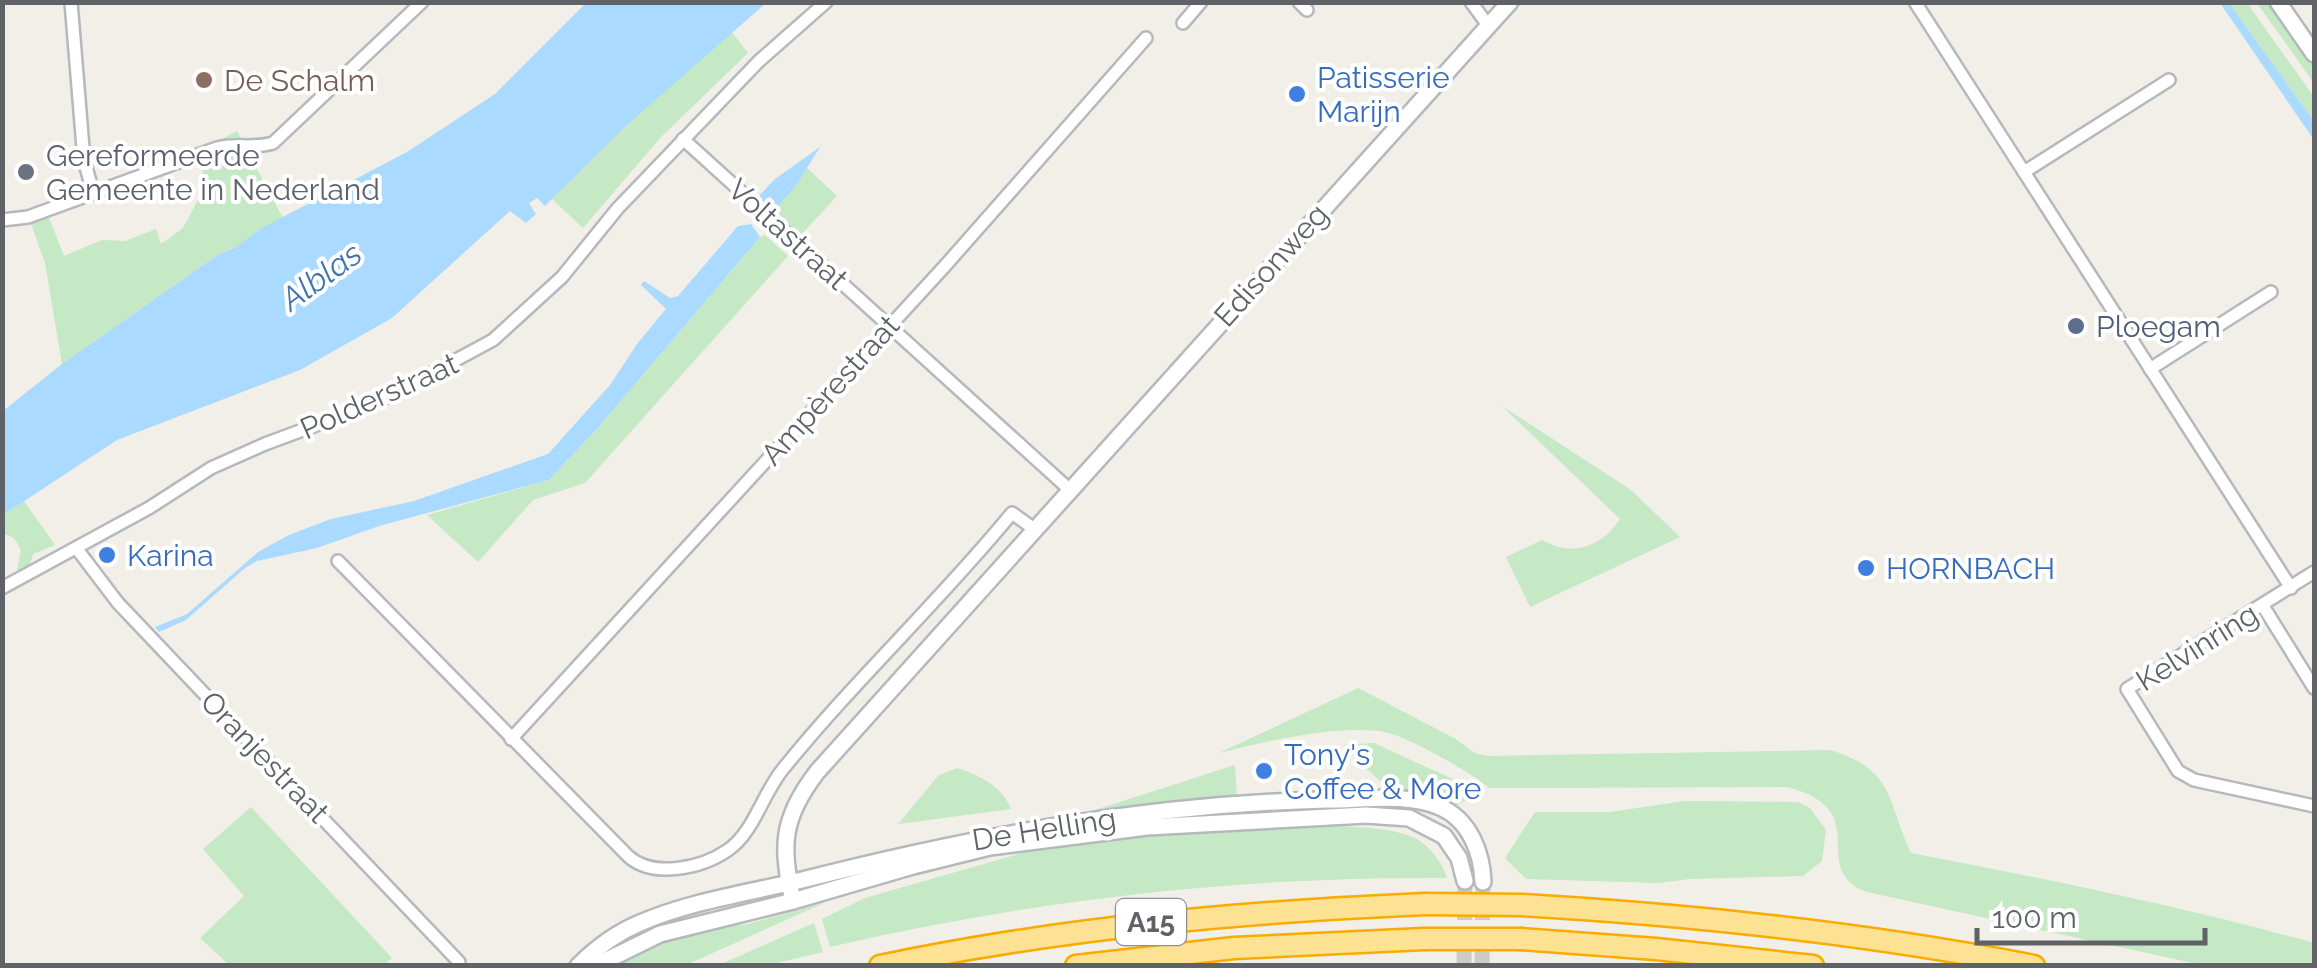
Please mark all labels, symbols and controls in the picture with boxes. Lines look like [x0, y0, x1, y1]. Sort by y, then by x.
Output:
place label: Patisserie Marijn [1317, 60, 1450, 129]
place label: De Schalm [224, 63, 375, 98]
marker: De Schalm [193, 69, 215, 91]
marker: Patisserie Marijn [1286, 83, 1308, 105]
place label: Gereformeerde Gemeente in Nederland [46, 138, 380, 207]
marker: Gereformeerde Gemeente in Nederland [15, 161, 37, 183]
street label: Voltastraat [721, 171, 855, 297]
street label: Edisonweg [1207, 197, 1335, 333]
water label: Alblas [272, 234, 369, 319]
street label: Ampèrestraat [754, 308, 906, 472]
place label: Ploegam [2096, 309, 2221, 344]
marker: Ploegam [2065, 315, 2087, 337]
street label: Polderstraat [295, 346, 463, 446]
place label: Karina [127, 538, 214, 573]
marker: Karina [96, 544, 118, 566]
place label: HORNBACH [1886, 551, 2055, 586]
marker: HORNBACH [1855, 557, 1877, 579]
street label: Kelvinring [2130, 596, 2264, 698]
street label: Oranjestraat [194, 684, 336, 830]
place label: Tony's Coffee & More [1284, 737, 1481, 806]
marker: Tony's Coffee & More [1253, 760, 1275, 782]
street label: De Helling [970, 800, 1118, 858]
scale bar [1977, 883, 2204, 945]
road number: A15 [1116, 899, 1186, 945]
text: 100 m [1992, 900, 2077, 935]

